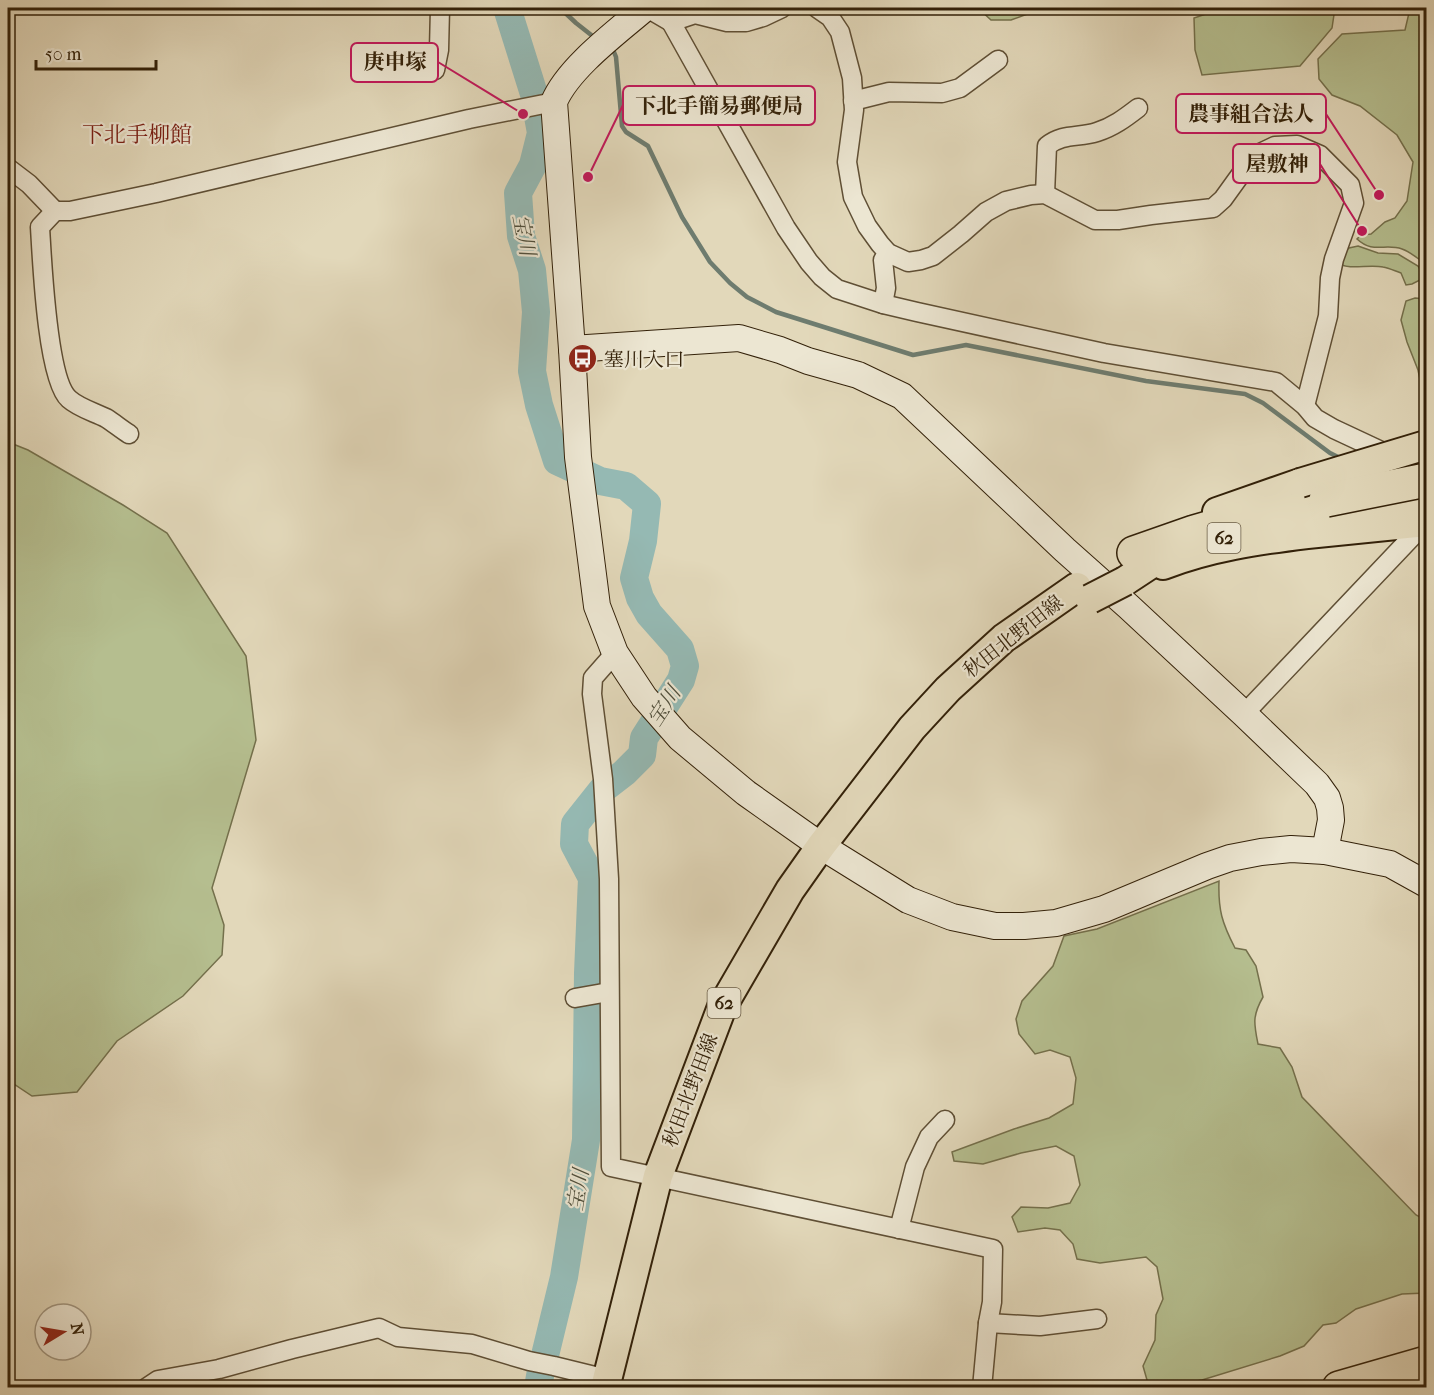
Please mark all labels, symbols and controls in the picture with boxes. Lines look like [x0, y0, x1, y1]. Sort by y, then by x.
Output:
scale bar [36, 33, 156, 71]
callout: 庚申塚 [351, 43, 438, 82]
text: 50 m [45, 44, 82, 65]
text: 庚申塚 [364, 50, 427, 74]
callout: 下北手簡易郵便局 [623, 86, 815, 125]
text: 下北手簡易郵便局 [635, 94, 803, 118]
callout: 農事組合法人 [1176, 94, 1326, 133]
text: 農事組合法人 [1188, 102, 1314, 126]
district label: 下北手柳館 [82, 122, 192, 148]
callout: 屋敷神 [1233, 144, 1320, 183]
text: 屋敷神 [1246, 152, 1309, 176]
water label: 宝川 [508, 212, 540, 260]
bus stop icon: 塞川入口 [567, 343, 599, 375]
place label: 塞川入口 [604, 348, 684, 371]
road number: 62 [1208, 523, 1240, 553]
street label: 秋田北野田線 [959, 590, 1068, 682]
water label: 宝川 [642, 680, 687, 730]
road number: 62 [708, 988, 740, 1018]
street label: 秋田北野田線 [658, 1030, 723, 1150]
water label: 宝川 [563, 1165, 593, 1213]
north arrow [33, 1302, 93, 1362]
text: N [67, 1321, 88, 1338]

